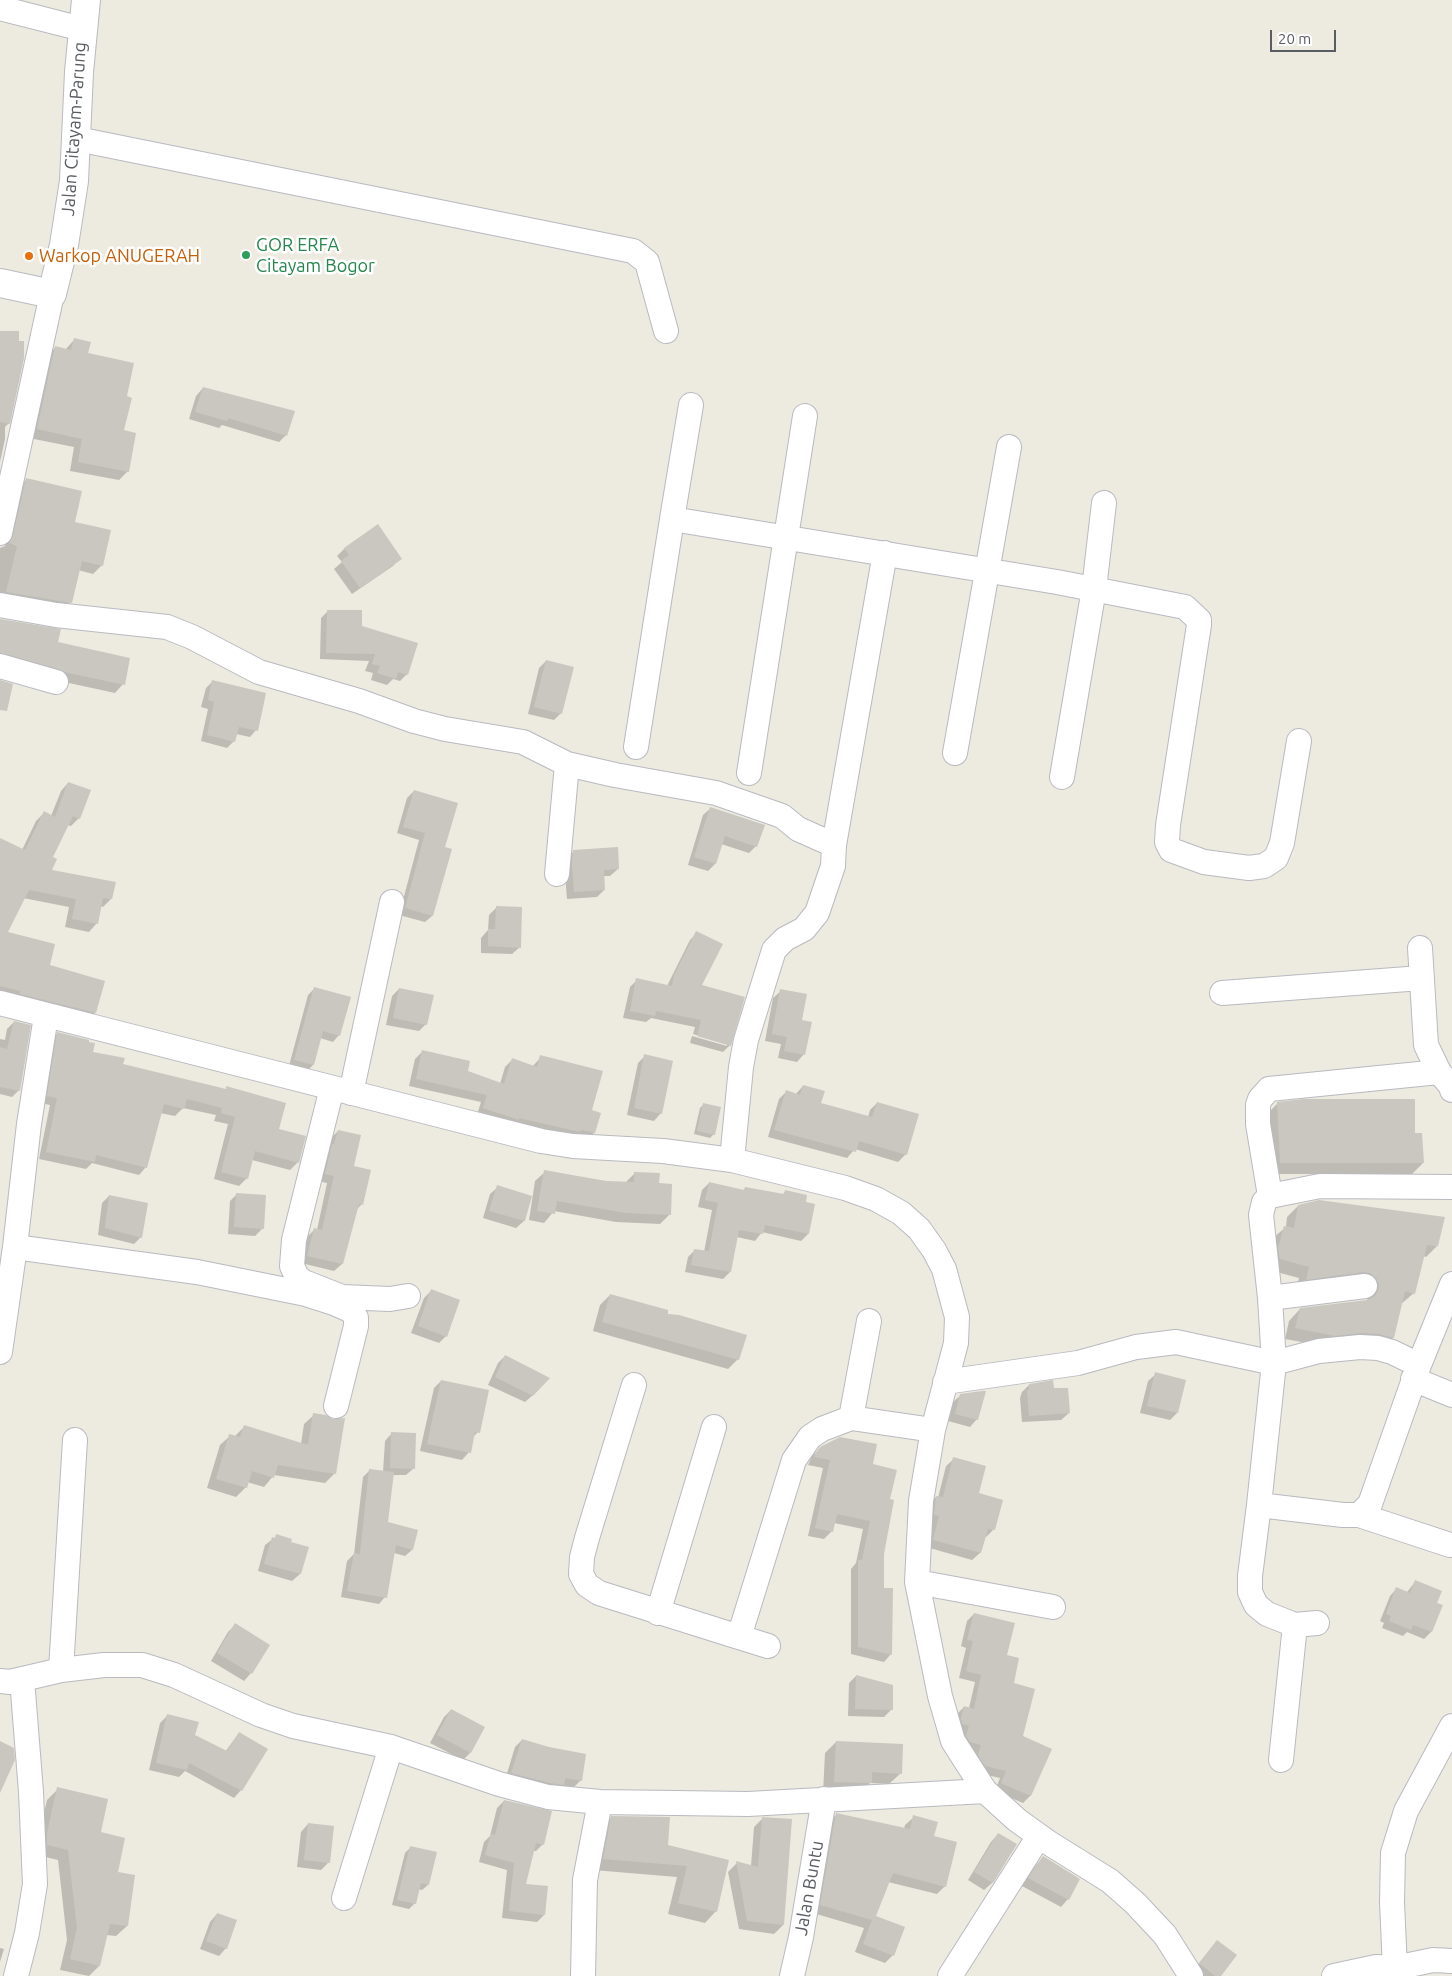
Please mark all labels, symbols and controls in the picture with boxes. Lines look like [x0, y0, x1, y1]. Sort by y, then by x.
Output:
scale bar [1272, 20, 1338, 52]
text: 20 m [1278, 30, 1311, 47]
street label: Jalan Citayam-Parung [57, 41, 91, 217]
place label: GOR ERFA Citayam Bogor [256, 234, 375, 276]
place label: Warkop ANUGERAH [39, 245, 200, 267]
marker: GOR ERFA Citayam Bogor [240, 249, 252, 261]
marker: Warkop ANUGERAH [23, 250, 35, 262]
street label: Jalan Buntu [790, 1839, 828, 1937]

